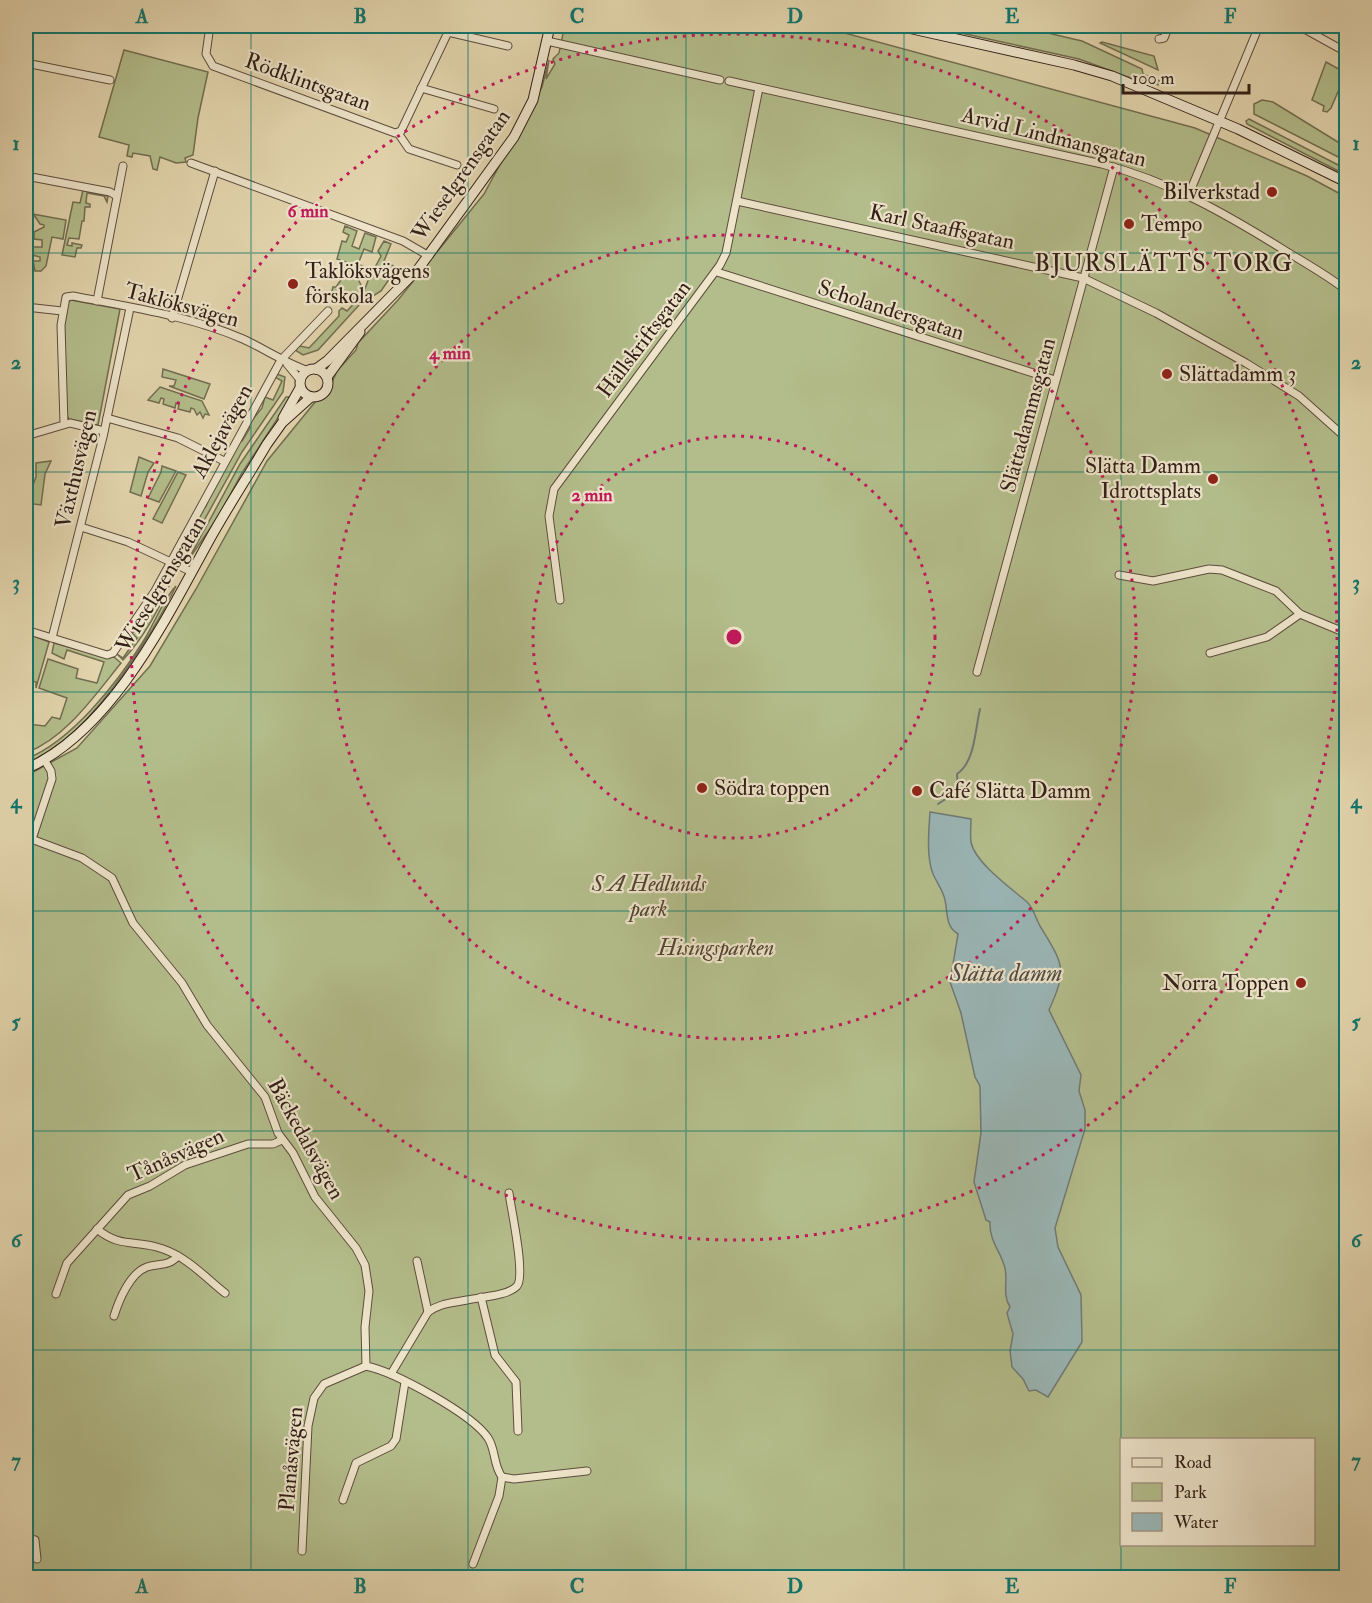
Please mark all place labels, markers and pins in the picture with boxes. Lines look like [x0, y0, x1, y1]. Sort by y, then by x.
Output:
place label: Bilverkstad [1163, 178, 1260, 206]
marker: Bilverkstad [1265, 185, 1279, 199]
place label: Tempo [1141, 210, 1202, 239]
marker: Tempo [1122, 217, 1136, 231]
place label: Taklöksvägens förskola [305, 257, 430, 310]
marker: Taklöksvägens förskola [286, 277, 300, 291]
place label: Slättadamm 3 [1179, 360, 1296, 388]
marker: Slättadamm 3 [1160, 367, 1174, 381]
place label: Slätta Damm Idrottsplats [1085, 452, 1201, 506]
marker: Slätta Damm Idrottsplats [1206, 472, 1220, 486]
centre of rings [724, 627, 744, 647]
place label: Södra toppen [714, 774, 830, 803]
place label: Café Slätta Damm [929, 777, 1091, 805]
marker: Södra toppen [695, 781, 709, 795]
marker: Café Slätta Damm [910, 784, 924, 798]
place label: Norra Toppen [1162, 969, 1289, 998]
marker: Norra Toppen [1294, 976, 1308, 990]

